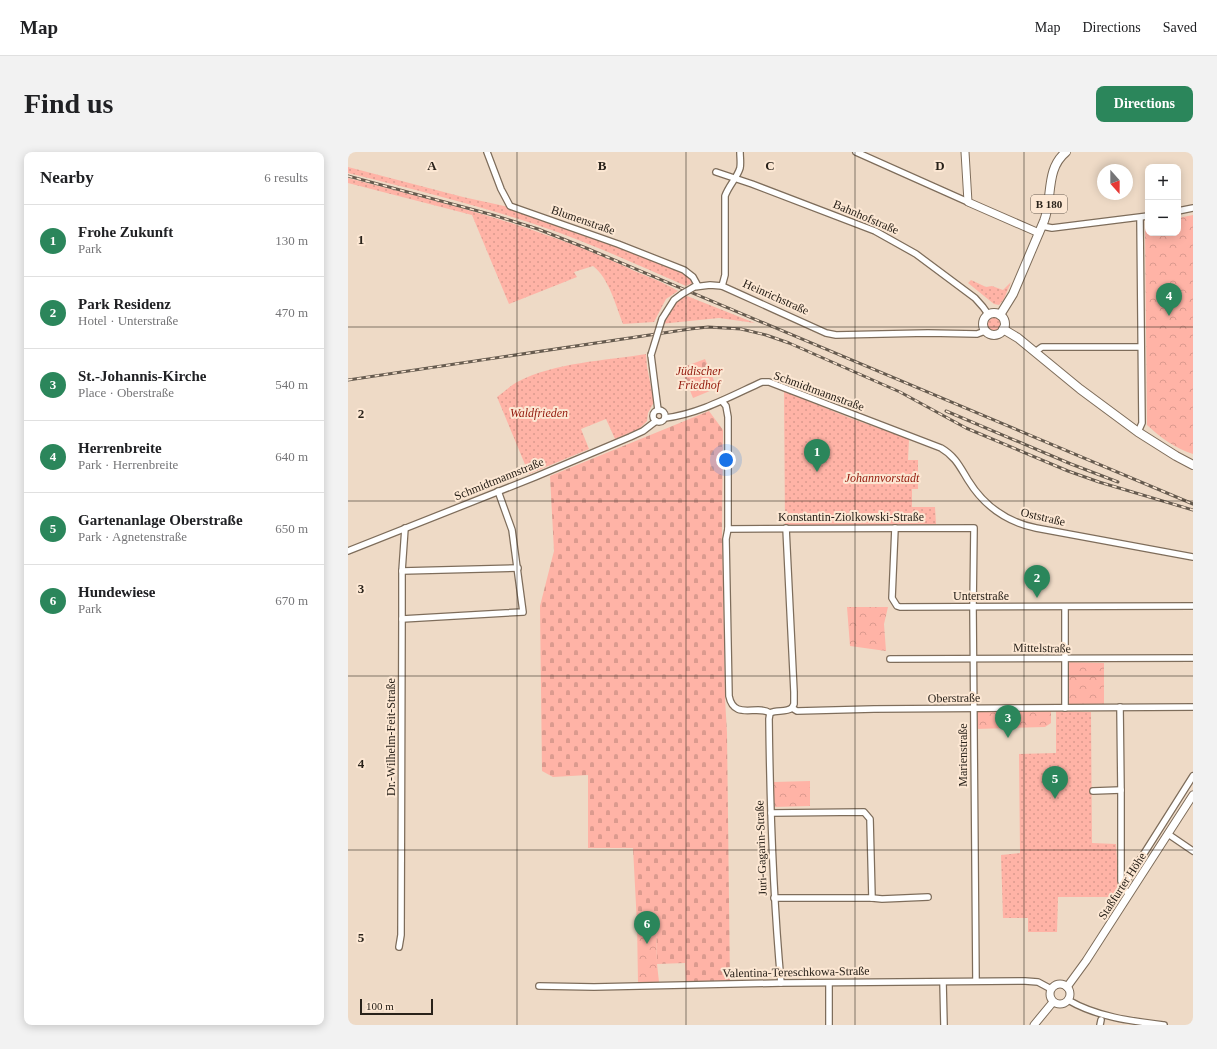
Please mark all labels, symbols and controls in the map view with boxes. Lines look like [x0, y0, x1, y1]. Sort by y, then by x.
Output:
text: Map [20, 17, 58, 38]
text: Map [1035, 20, 1060, 35]
text: Directions [1082, 20, 1141, 35]
text: Saved [1163, 20, 1197, 35]
button: Directions [1096, 86, 1193, 122]
text: Find us [24, 88, 114, 119]
text: A [427, 158, 437, 173]
text: B [598, 158, 607, 173]
text: C [765, 158, 775, 173]
text: D [935, 158, 945, 173]
north arrow [1097, 164, 1133, 200]
map controls [1145, 164, 1181, 236]
button: + [1145, 164, 1181, 200]
text: Nearby [40, 168, 94, 187]
text: 6 results [264, 170, 308, 185]
road number: B 180 [1031, 195, 1067, 213]
street label: Bahnhofstraße [831, 197, 901, 237]
button: − [1145, 200, 1181, 236]
street label: Blumenstraße [549, 203, 617, 237]
text: Frohe Zukunft [78, 224, 173, 240]
text: 1 [358, 232, 364, 247]
text: 1 [50, 233, 56, 248]
text: 130 m [275, 233, 308, 248]
text: Park [78, 241, 102, 256]
street label: Heinrichstraße [741, 276, 811, 318]
pin: 4 [1156, 283, 1182, 316]
text: Park Residenz [78, 296, 171, 312]
text: 2 [50, 305, 56, 320]
text: 470 m [275, 305, 308, 320]
text: Hotel · Unterstraße [78, 313, 178, 328]
park label: Jüdischer Friedhof [676, 364, 723, 392]
text: St.-Johannis-Kirche [78, 368, 207, 384]
street label: Schmidtmannstraße [772, 368, 866, 414]
text: 3 [50, 377, 56, 392]
text: 540 m [275, 377, 308, 392]
text: Place · Oberstraße [78, 385, 174, 400]
text: 2 [358, 406, 364, 421]
park label: Waldfrieden [510, 406, 568, 420]
pin: 1 [804, 439, 830, 472]
text: Herrenbreite [78, 440, 162, 456]
text: 4 [50, 449, 56, 464]
text: 640 m [275, 449, 308, 464]
your location [716, 450, 736, 470]
street label: Schmidtmannstraße [452, 455, 546, 503]
text: Park · Herrenbreite [78, 457, 178, 472]
park label: Johannvorstadt [845, 471, 920, 485]
street label: Oststraße [1019, 505, 1067, 529]
street label: Konstantin-Ziolkowski-Straße [778, 510, 924, 524]
text: Gartenanlage Oberstraße [78, 512, 243, 528]
text: 5 [50, 521, 56, 536]
text: 650 m [275, 521, 308, 536]
text: Park · Agnetenstraße [78, 529, 187, 544]
pin: 2 [1024, 565, 1050, 598]
text: 3 [358, 581, 365, 596]
text: Hundewiese [78, 584, 156, 600]
street label: Unterstraße [953, 589, 1009, 603]
text: 6 [50, 593, 56, 608]
text: 670 m [275, 593, 308, 608]
text: Park [78, 601, 102, 616]
street label: Mittelstraße [1013, 640, 1071, 656]
street label: Dr.-Wilhelm-Feit-Straße [384, 678, 398, 796]
street label: Oberstraße [928, 691, 980, 705]
pin: 3 [995, 705, 1021, 738]
street label: Marienstraße [956, 723, 970, 787]
text: 4 [358, 756, 365, 771]
pin: 5 [1042, 766, 1068, 799]
street label: Juri-Gagarin-Straße [752, 800, 770, 896]
street label: Staßfurter Höhe [1095, 850, 1149, 922]
pin: 6 [634, 911, 660, 944]
text: 5 [358, 930, 365, 945]
street label: Valentina-Tereschkowa-Straße [722, 964, 870, 980]
scale bar [360, 997, 433, 1016]
text: 100 m [366, 1000, 394, 1012]

